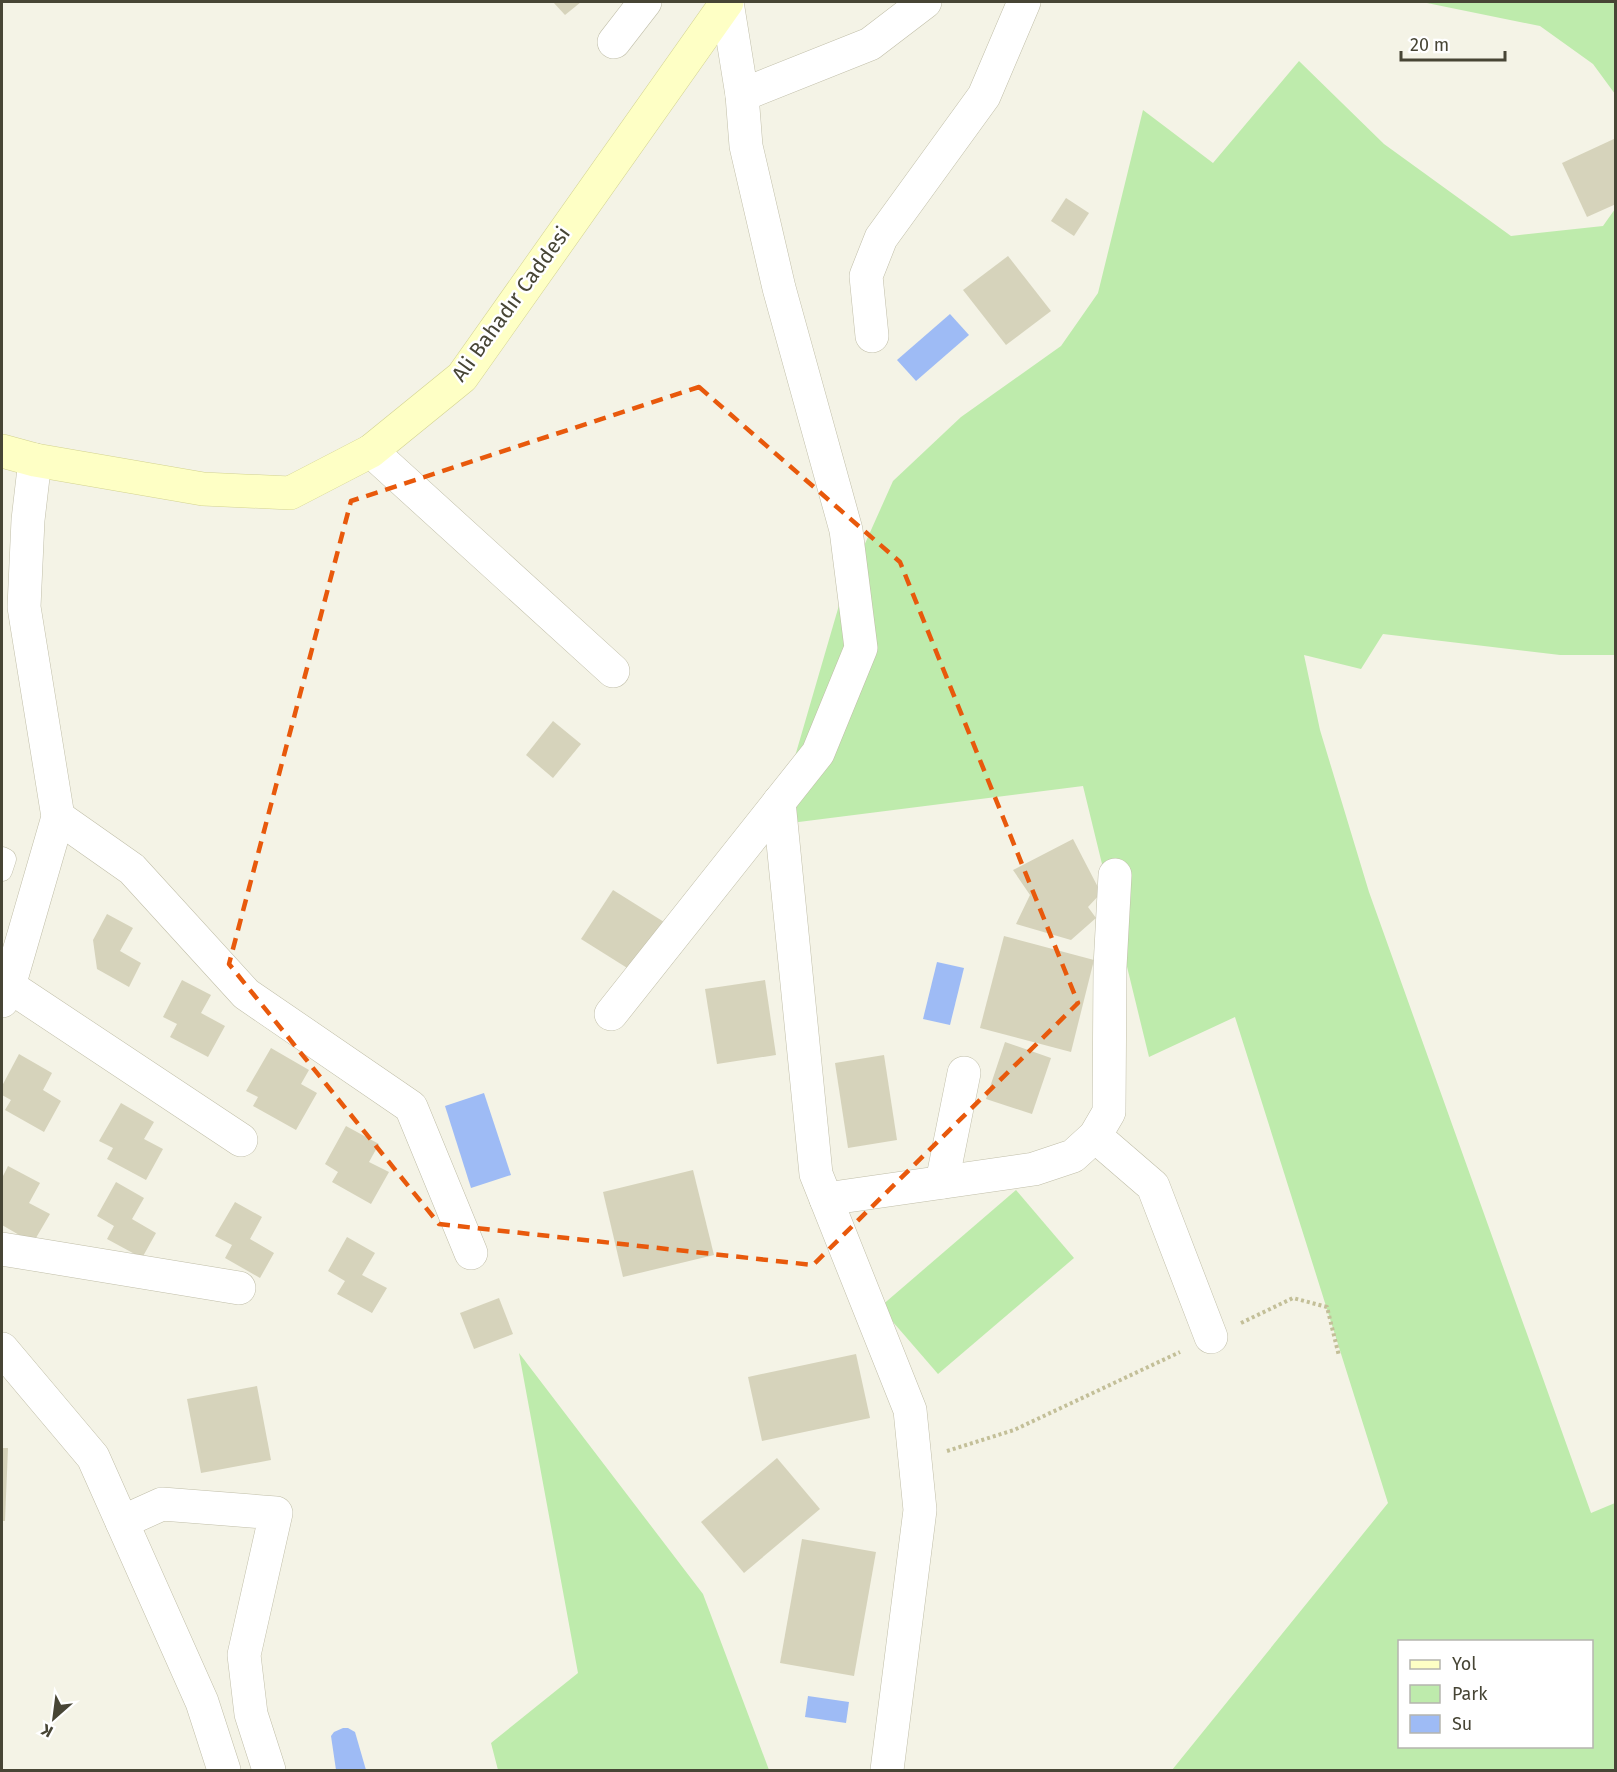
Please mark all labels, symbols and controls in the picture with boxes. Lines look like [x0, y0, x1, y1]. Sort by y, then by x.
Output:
scale bar [1401, 24, 1504, 62]
text: 20 m [1410, 34, 1449, 56]
street label: Ali Bahadır Caddesi [446, 222, 576, 386]
legend [1398, 1640, 1593, 1748]
text: Yol [1452, 1653, 1477, 1675]
text: Park [1452, 1683, 1488, 1705]
north arrow [24, 1688, 84, 1748]
text: Su [1452, 1713, 1472, 1735]
text: K [37, 1720, 56, 1742]

